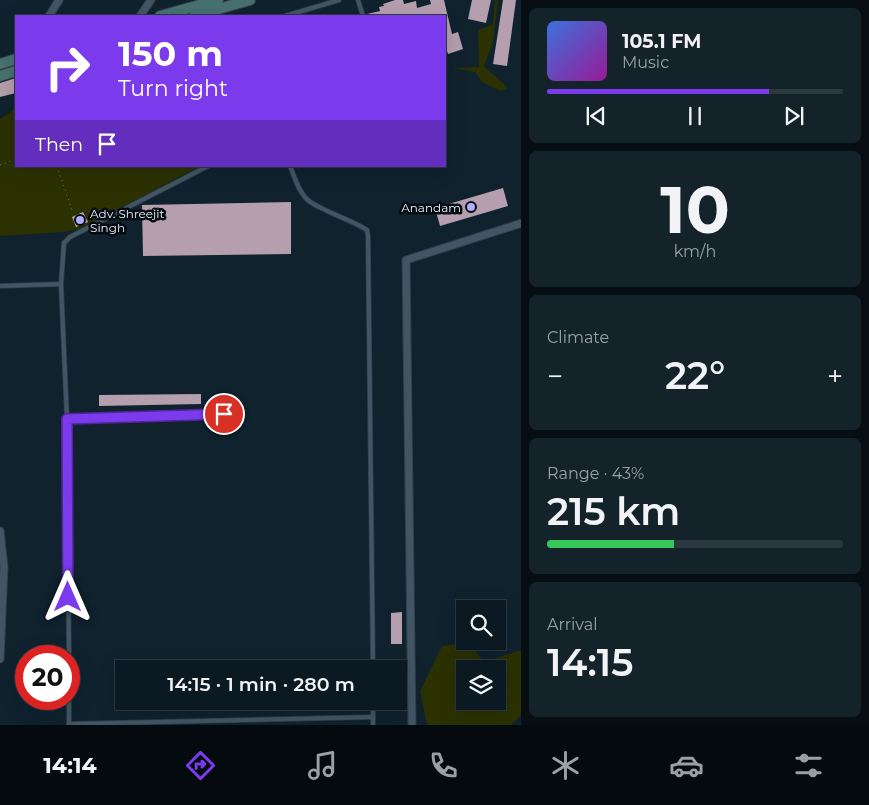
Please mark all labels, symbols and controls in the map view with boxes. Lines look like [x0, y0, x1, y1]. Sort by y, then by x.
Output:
text: 105.1 FM [622, 30, 701, 53]
text: 150 m [118, 32, 223, 75]
icon: right [35, 35, 100, 100]
text: Music [622, 53, 669, 72]
text: Turn right [118, 75, 228, 102]
icon: previous [582, 102, 610, 130]
icon: pause [681, 102, 709, 130]
icon: next [780, 102, 808, 130]
icon: arrive [93, 130, 121, 158]
text: Then [35, 133, 83, 156]
text: 10 [660, 170, 730, 249]
place label: Anandam [401, 200, 461, 215]
marker: Anandam [465, 201, 477, 213]
place label: Adv. Shreejit Singh [90, 206, 164, 235]
marker: Adv. Shreejit Singh [74, 214, 86, 226]
text: km/h [674, 242, 716, 261]
text: Climate [547, 328, 609, 347]
text: 22° [665, 352, 725, 399]
text: − [547, 359, 563, 393]
text: + [827, 359, 843, 393]
pin [203, 393, 245, 435]
icon: arrive [210, 400, 238, 428]
text: Range · 43% [547, 464, 644, 483]
text: 215 km [547, 488, 680, 535]
position arrow [41, 570, 93, 622]
map controls [456, 600, 506, 710]
button: search [456, 600, 506, 650]
text: Arrival [547, 615, 597, 634]
text: 14:15 [547, 639, 634, 686]
speed limit sign: 20 [15, 645, 80, 710]
button: layers [456, 660, 506, 710]
text: 14:15 · 1 min · 280 m [167, 673, 355, 696]
icon: directions [183, 748, 218, 783]
icon: music [305, 748, 340, 783]
icon: phone [426, 748, 461, 783]
icon: climate [548, 748, 583, 783]
icon: car [669, 748, 704, 783]
icon: filters [791, 748, 826, 783]
text: 14:14 [43, 752, 97, 779]

